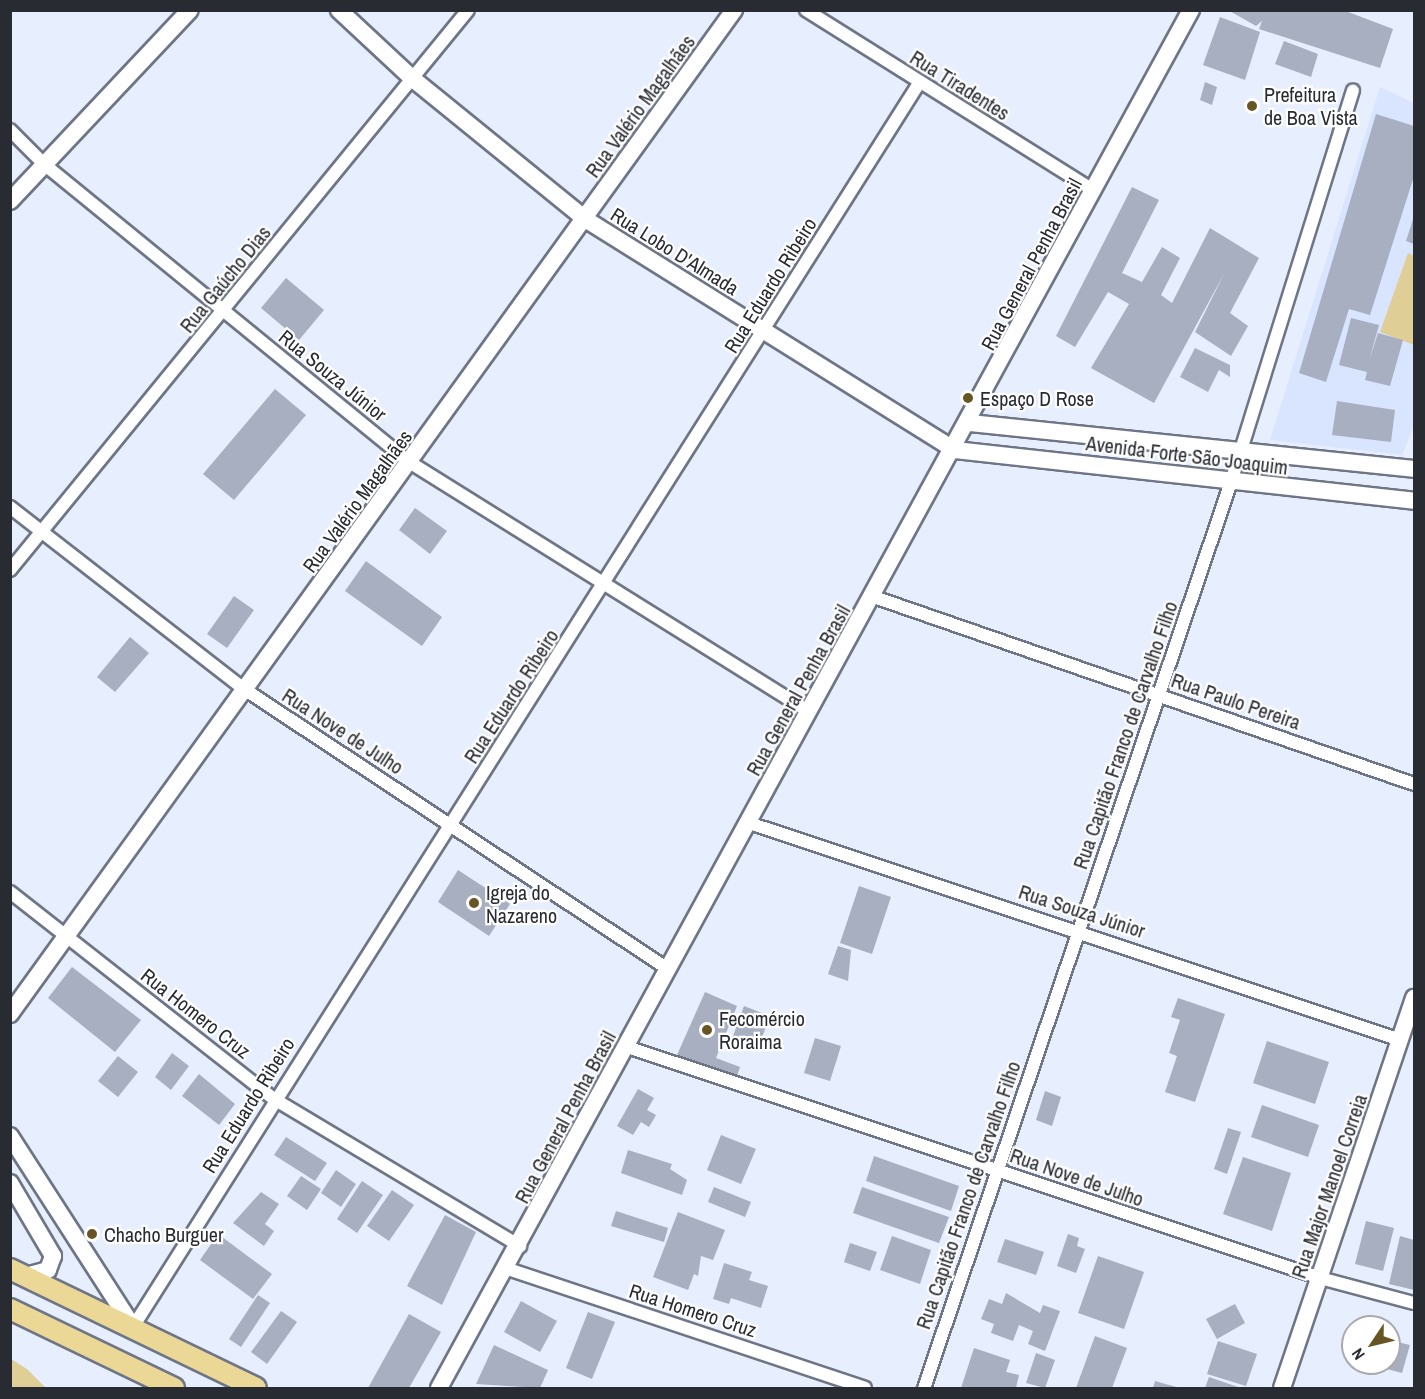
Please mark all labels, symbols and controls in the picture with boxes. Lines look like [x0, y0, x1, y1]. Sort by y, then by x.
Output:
street label: Rua Valério Magalhães [580, 30, 700, 182]
street label: Rua Tiradentes [906, 45, 1014, 125]
place label: Prefeitura de Boa Vista [1264, 83, 1358, 130]
marker: Prefeitura de Boa Vista [1245, 99, 1259, 113]
street label: Rua General Penha Brasil [975, 174, 1087, 354]
street label: Rua Lobo D'Almada [607, 202, 743, 300]
street label: Rua Eduardo Ribeiro [719, 213, 821, 357]
street label: Rua Gaúcho Dias [175, 221, 275, 337]
street label: Rua Souza Júnior [274, 324, 392, 426]
place label: Espaço D Rose [980, 386, 1094, 410]
marker: Espaço D Rose [961, 391, 975, 405]
street label: Rua Valério Magalhães [297, 425, 417, 577]
street label: Avenida Forte São Joaquim [1085, 431, 1289, 479]
street label: Rua Capitão Franco de Carvalho Filho [1068, 598, 1182, 872]
street label: Rua General Penha Brasil [741, 600, 855, 780]
street label: Rua Eduardo Ribeiro [459, 624, 563, 768]
street label: Rua Paulo Pereira [1168, 668, 1304, 734]
street label: Rua Nove de Julho [278, 683, 408, 779]
street label: Rua Souza Júnior [1016, 879, 1148, 943]
place label: Igreja do Nazareno [486, 880, 557, 927]
marker: Igreja do Nazareno [467, 896, 481, 910]
street label: Rua Homero Cruz [137, 963, 255, 1063]
place label: Fecomércio Roraima [719, 1006, 805, 1053]
marker: Fecomércio Roraima [700, 1023, 714, 1037]
street label: Rua General Penha Brasil [509, 1027, 621, 1207]
street label: Rua Eduardo Ribeiro [197, 1033, 299, 1177]
street label: Rua Capitão Franco de Carvalho Filho [911, 1058, 1025, 1332]
street label: Rua Major Manoel Correia [1286, 1091, 1372, 1281]
street label: Rua Nove de Julho [1007, 1143, 1147, 1211]
place label: Chacho Burguer [104, 1222, 223, 1246]
marker: Chacho Burguer [85, 1227, 99, 1241]
street label: Rua Homero Cruz [626, 1278, 760, 1342]
north arrow [1341, 1315, 1401, 1375]
text: N [1346, 1344, 1370, 1364]

